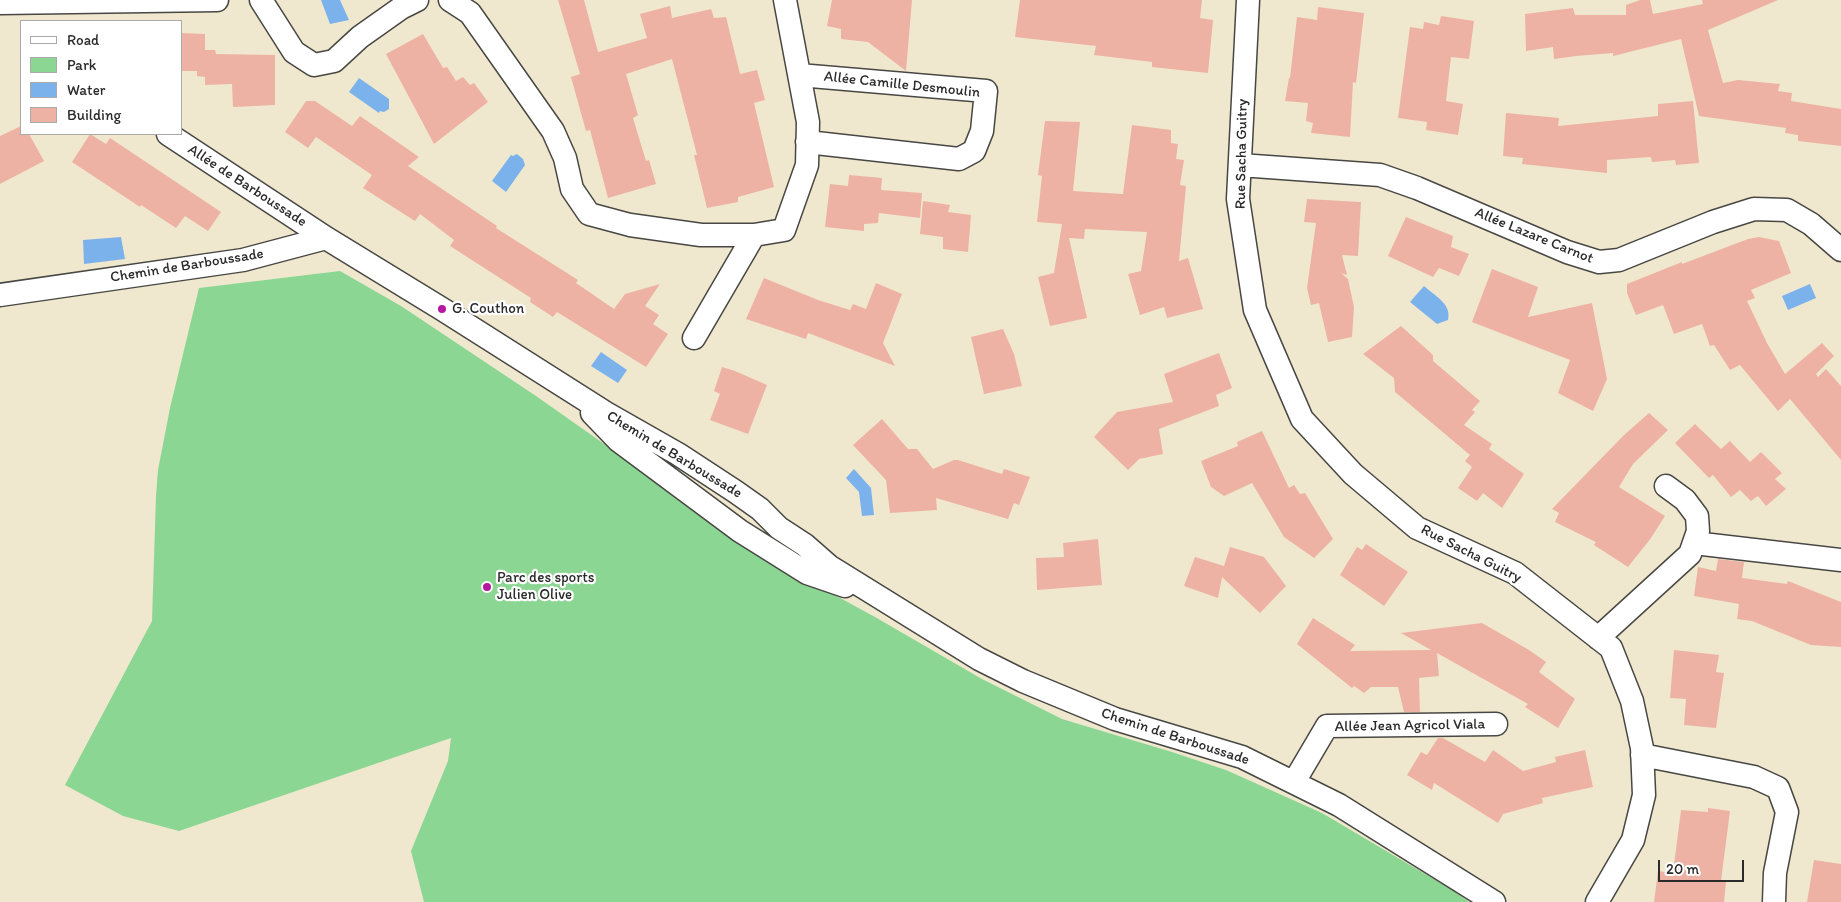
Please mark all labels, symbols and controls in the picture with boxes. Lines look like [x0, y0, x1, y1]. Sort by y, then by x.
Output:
legend [20, 20, 182, 135]
text: Road [67, 31, 99, 49]
text: Park [67, 56, 97, 74]
street label: Allée Camille Desmoulin [823, 68, 981, 102]
text: Water [67, 81, 105, 99]
street label: Rue Sacha Guitry [1232, 99, 1252, 209]
text: Building [67, 106, 121, 124]
street label: Allée de Barboussade [184, 141, 310, 231]
street label: Allée Lazare Carnot [1472, 204, 1596, 268]
street label: Chemin de Barboussade [109, 245, 265, 287]
place label: G. Couthon [452, 300, 524, 318]
marker: G. Couthon [436, 303, 448, 315]
street label: Chemin de Barboussade [603, 407, 745, 503]
street label: Rue Sacha Guitry [1418, 521, 1524, 587]
place label: Parc des sports Julien Olive [497, 569, 594, 604]
marker: Parc des sports Julien Olive [481, 581, 493, 593]
street label: Chemin de Barboussade [1099, 704, 1251, 770]
street label: Allée Jean Agricol Viala [1335, 716, 1485, 736]
scale bar [1661, 850, 1747, 882]
text: 20 m [1666, 860, 1699, 878]

